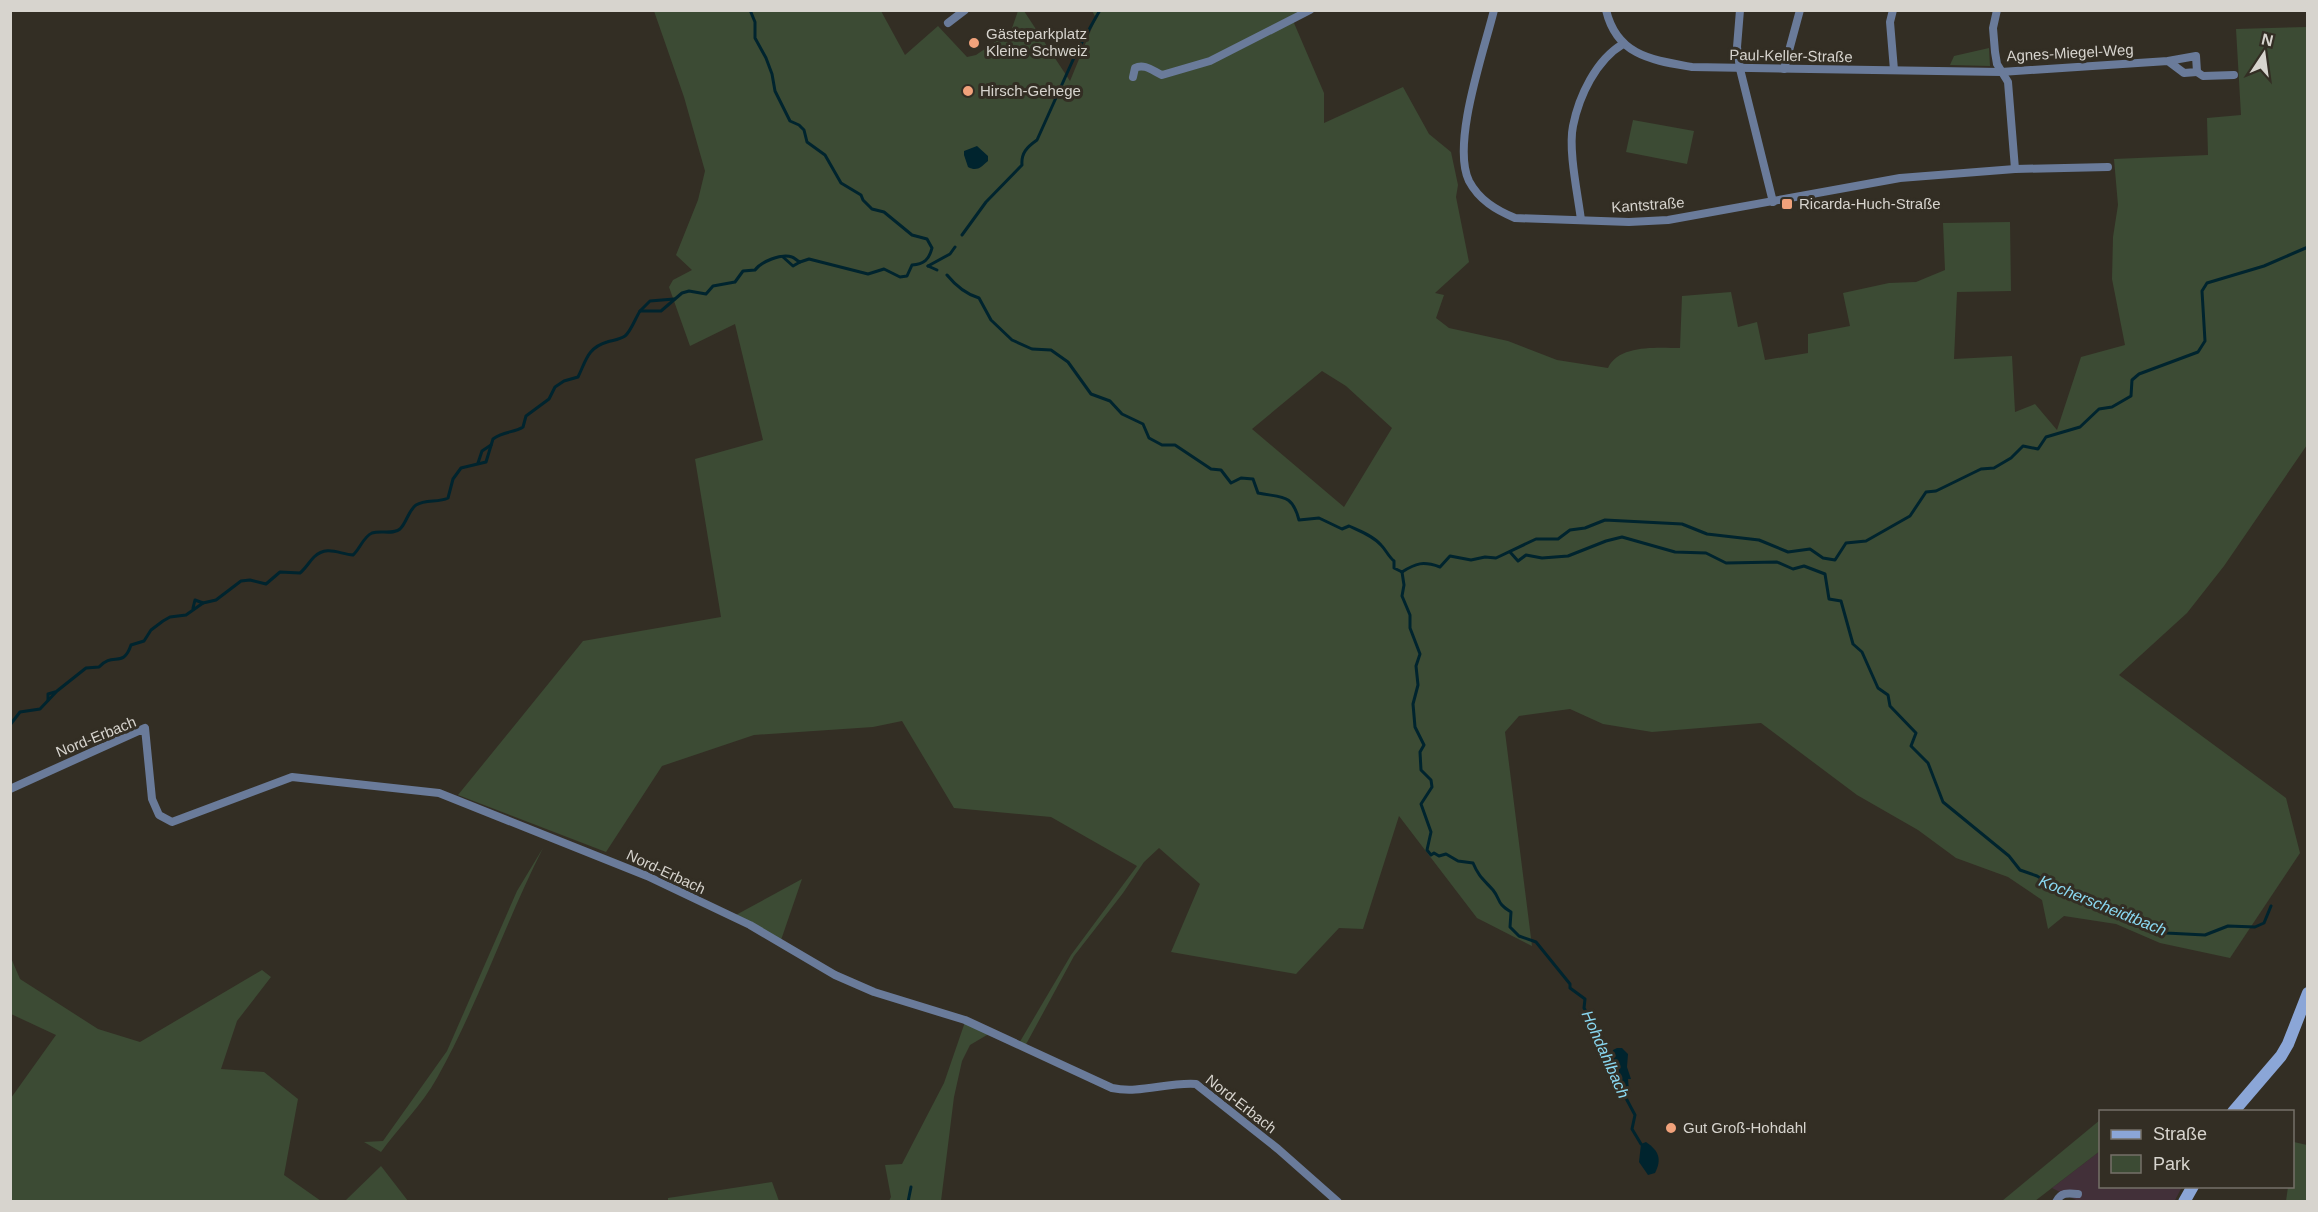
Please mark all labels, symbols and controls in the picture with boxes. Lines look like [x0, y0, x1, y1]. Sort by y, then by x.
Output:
north arrow [2234, 24, 2294, 84]
place label: Gästeparkplatz Kleine Schweiz [986, 25, 1088, 59]
text: N [2260, 30, 2275, 49]
marker: Gästeparkplatz Kleine Schweiz [967, 36, 981, 50]
street label: Agnes-Miegel-Weg [2006, 41, 2134, 64]
street label: Paul-Keller-Straße [1729, 46, 1853, 65]
place label: Hirsch-Gehege [980, 82, 1081, 99]
marker: Hirsch-Gehege [961, 84, 975, 98]
street label: Kantstraße [1611, 193, 1685, 216]
place label: Ricarda-Huch-Straße [1799, 195, 1941, 212]
marker: Ricarda-Huch-Straße [1780, 197, 1794, 211]
street label: Nord-Erbach [53, 713, 138, 760]
street label: Nord-Erbach [624, 846, 708, 897]
water label: Kocherscheidtbach [2037, 872, 2169, 939]
water label: Hohdahlbach [1579, 1008, 1633, 1101]
street label: Nord-Erbach [1203, 1071, 1280, 1136]
legend [2099, 1110, 2294, 1188]
place label: Gut Groß-Hohdahl [1683, 1119, 1806, 1136]
marker: Gut Groß-Hohdahl [1664, 1121, 1678, 1135]
text: Straße [2153, 1124, 2207, 1144]
text: Park [2153, 1154, 2191, 1174]

